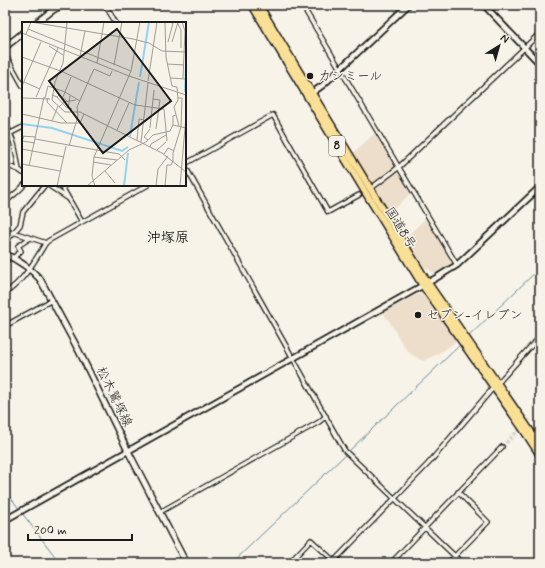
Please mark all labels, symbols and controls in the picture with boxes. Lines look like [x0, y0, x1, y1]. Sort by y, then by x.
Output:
inset map [22, 22, 186, 186]
north arrow [479, 26, 519, 66]
text: N [497, 31, 512, 47]
place label: カシミール [318, 68, 382, 85]
marker: カシミール [305, 71, 315, 81]
road number: 8 [329, 136, 345, 156]
street label: 国道8号 [381, 204, 419, 252]
district label: 沖塚原 [147, 229, 189, 247]
place label: セブン-イレブン [426, 307, 523, 324]
marker: セブン-イレブン [413, 310, 423, 320]
street label: 松木鷲塚線 [92, 364, 136, 431]
scale bar [28, 516, 132, 542]
text: 200 m [34, 523, 67, 539]

